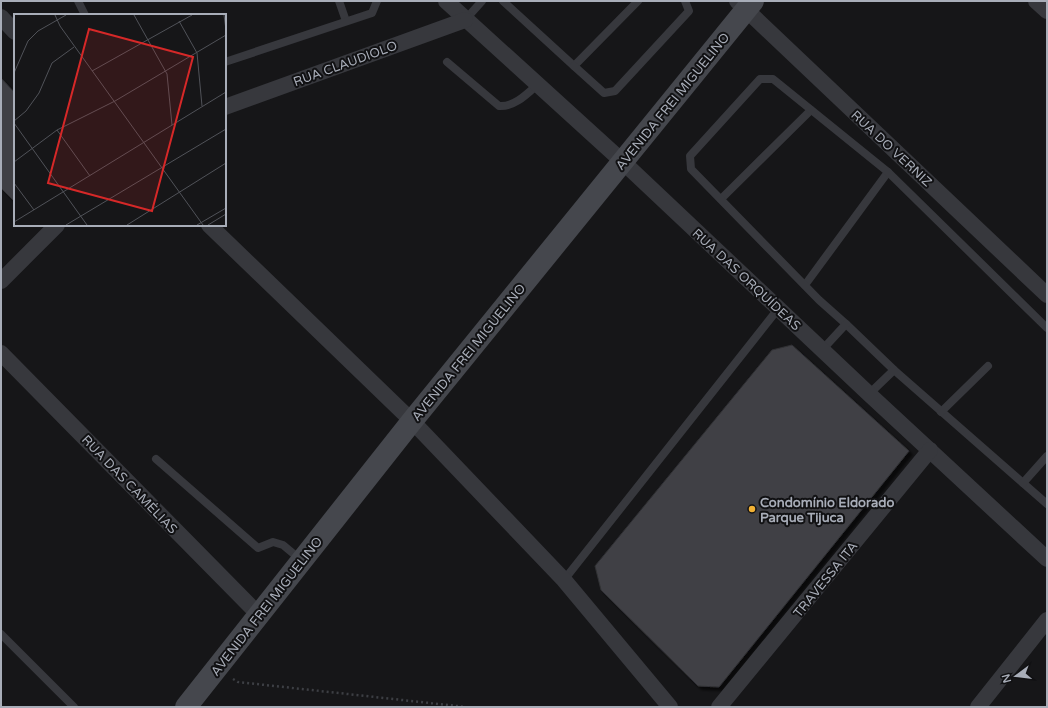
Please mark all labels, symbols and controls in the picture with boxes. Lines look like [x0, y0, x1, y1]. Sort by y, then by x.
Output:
inset map [14, 14, 226, 226]
street label: AVENIDA FREI MIGUELINO [612, 30, 733, 174]
street label: RUA CLAUDIOLO [291, 38, 400, 90]
street label: RUA DO VERNIZ [848, 107, 935, 190]
street label: RUA DAS ORQUÍDEAS [689, 225, 804, 334]
street label: AVENIDA FREI MIGUELINO [408, 281, 529, 425]
street label: RUA DAS CAMÉLIAS [78, 432, 181, 537]
place label: Condomínio Eldorado Parque Tijuca [760, 495, 894, 526]
marker: Condomínio Eldorado Parque Tijuca [747, 504, 757, 514]
street label: AVENIDA FREI MIGUELINO [207, 534, 326, 679]
street label: TRAVESSA ITA [790, 538, 862, 621]
north arrow [996, 656, 1036, 696]
text: N [999, 673, 1014, 684]

